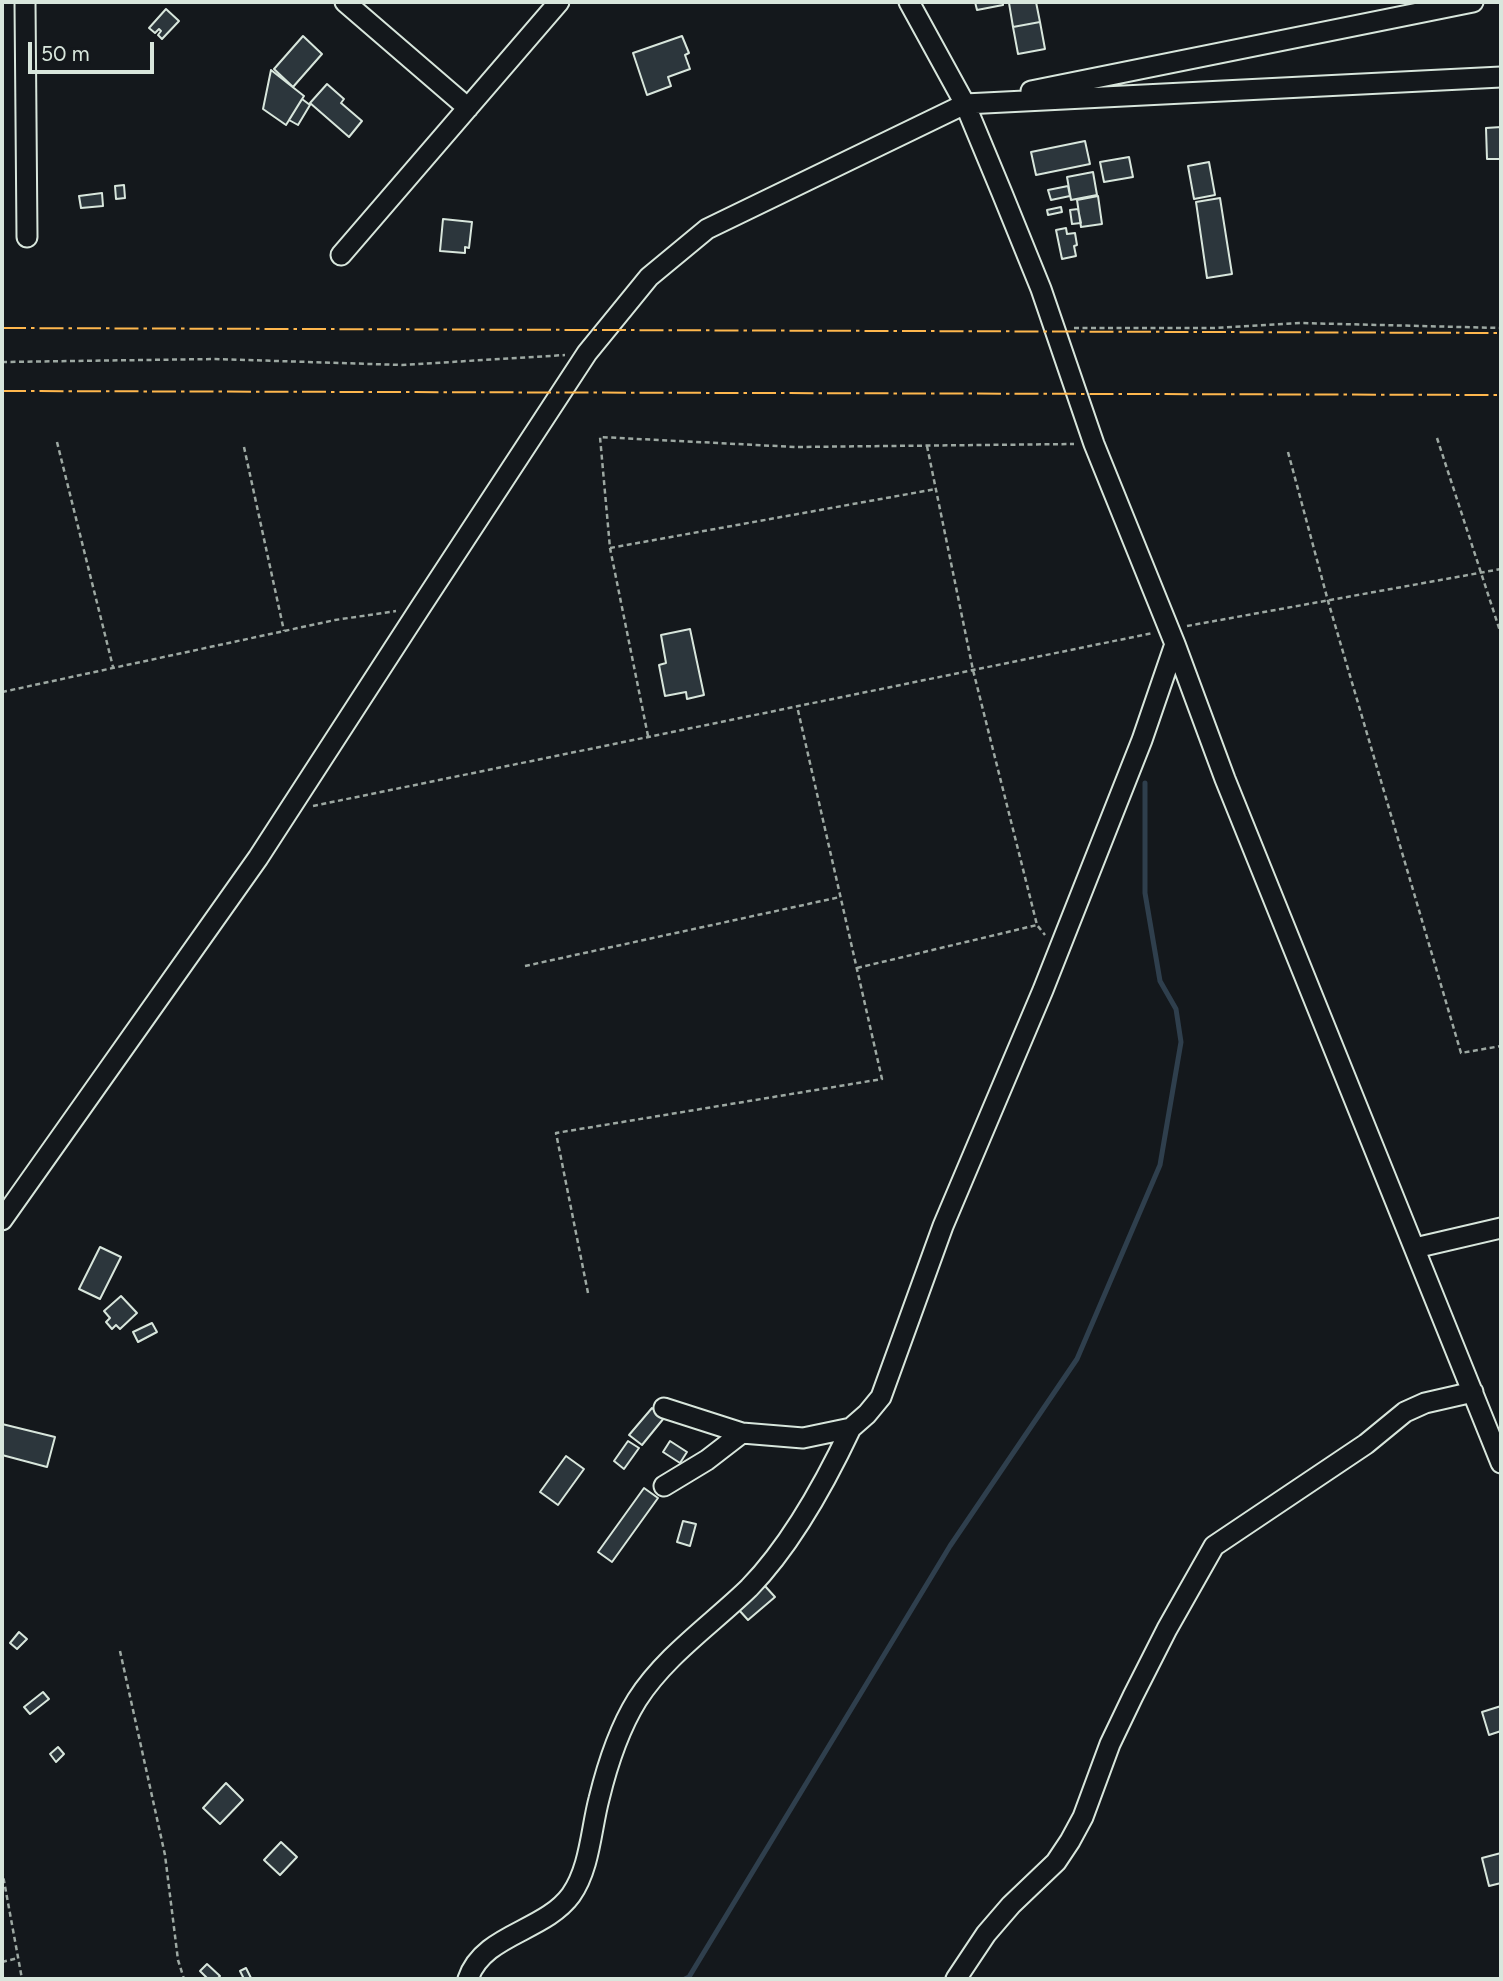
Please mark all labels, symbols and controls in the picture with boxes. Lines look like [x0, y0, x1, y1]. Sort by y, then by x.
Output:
scale bar [32, 28, 158, 72]
text: 50 m [41, 41, 90, 66]

